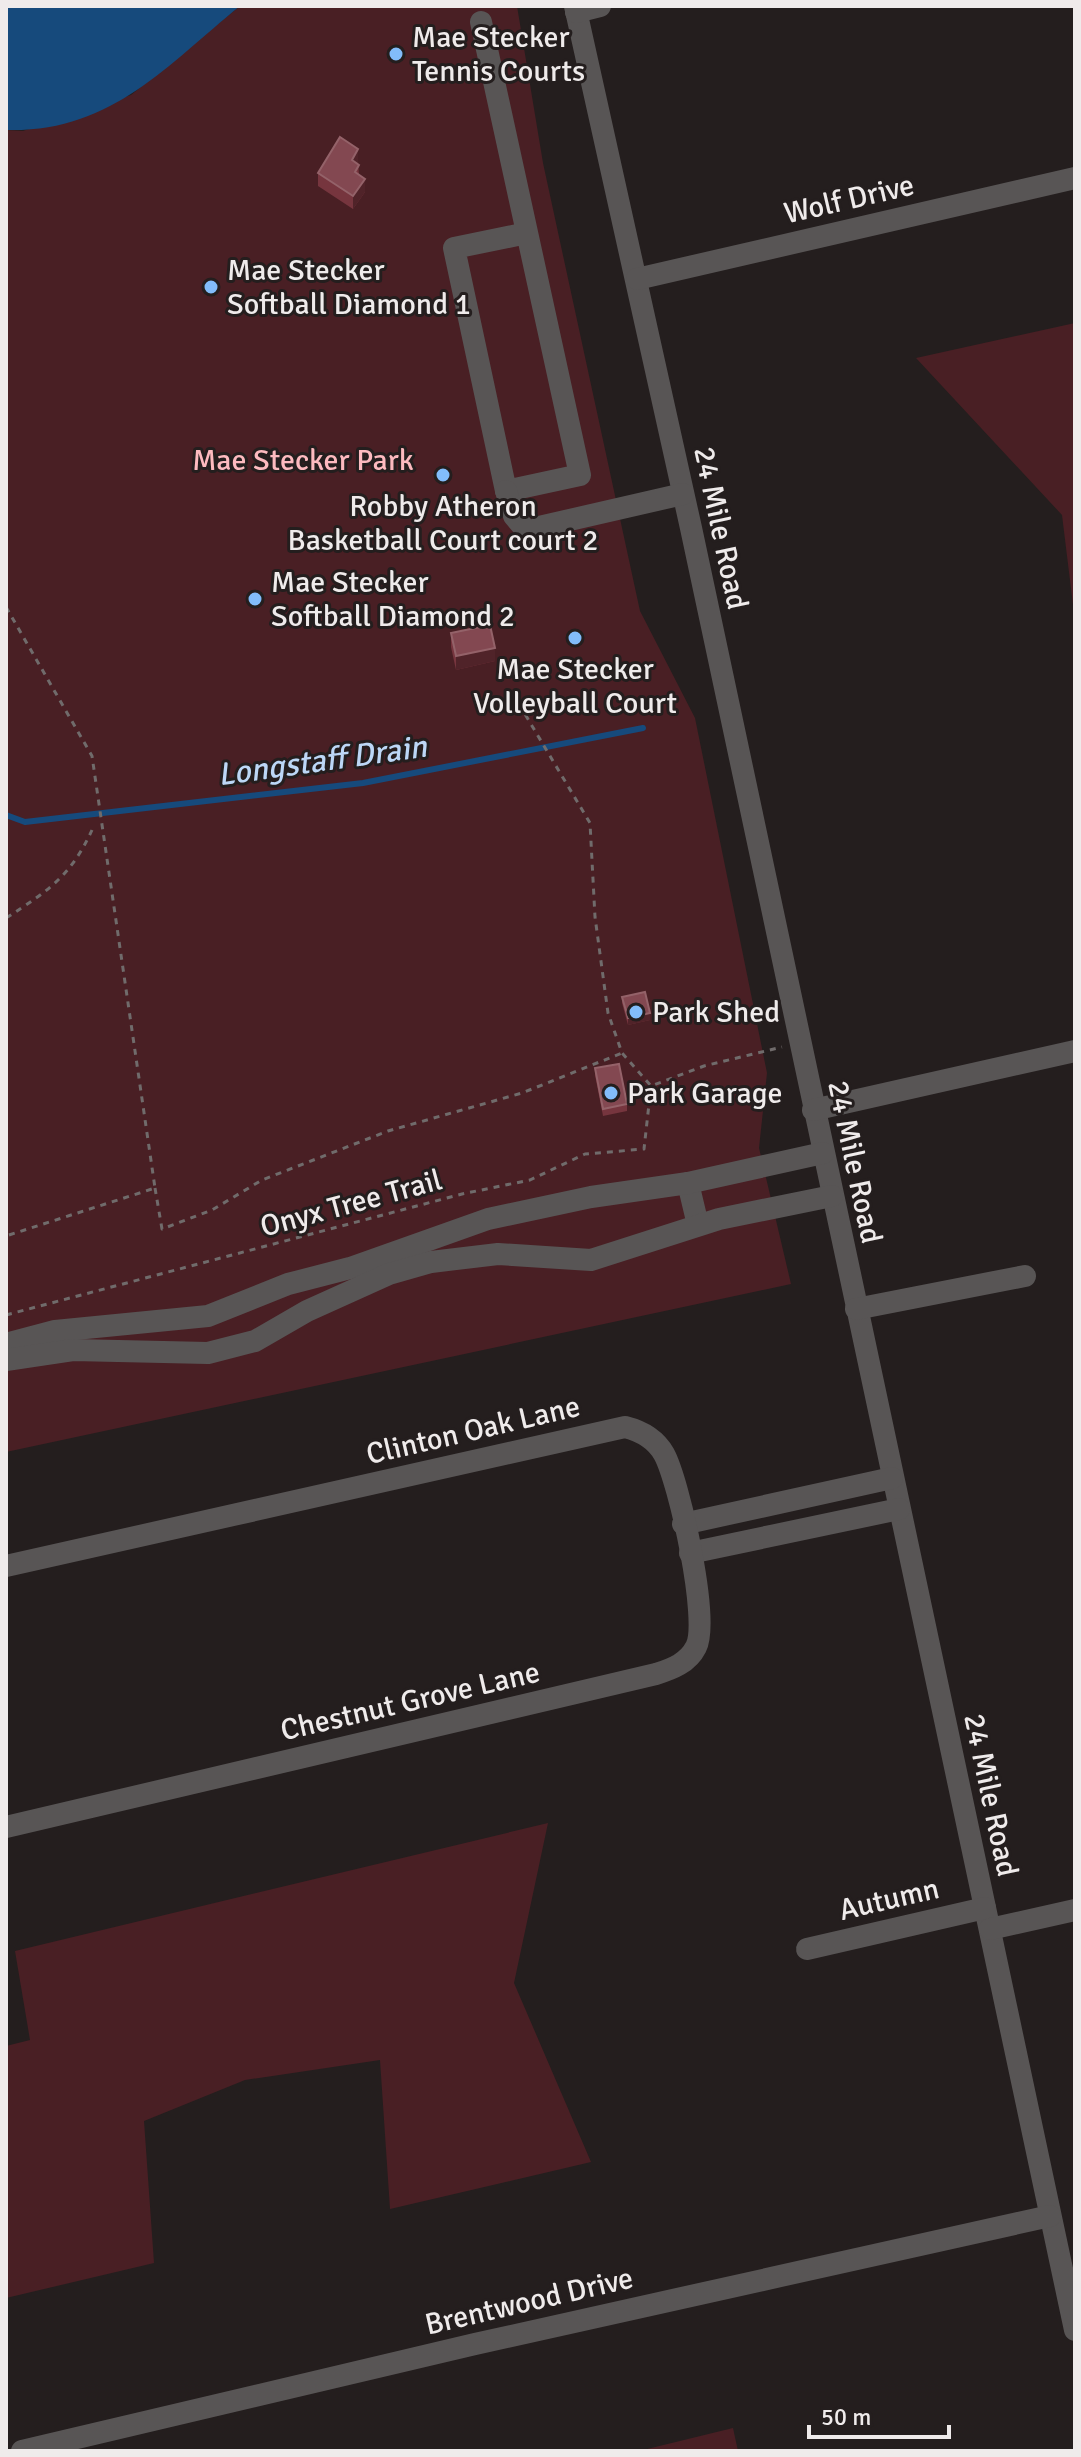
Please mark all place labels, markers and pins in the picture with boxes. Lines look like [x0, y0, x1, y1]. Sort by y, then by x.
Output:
place label: Mae Stecker Tennis Courts [412, 19, 585, 90]
marker: Mae Stecker Tennis Courts [387, 45, 405, 63]
place label: Mae Stecker Softball Diamond 1 [227, 252, 471, 323]
marker: Mae Stecker Softball Diamond 1 [202, 278, 220, 296]
marker: Robby Atheron Basketball Court court 2 [434, 466, 452, 484]
place label: Robby Atheron Basketball Court court 2 [288, 488, 598, 559]
place label: Mae Stecker Softball Diamond 2 [271, 564, 515, 635]
marker: Mae Stecker Softball Diamond 2 [246, 590, 264, 608]
marker: Mae Stecker Volleyball Court [566, 629, 584, 647]
place label: Mae Stecker Volleyball Court [473, 651, 677, 722]
place label: Park Shed [652, 994, 780, 1031]
marker: Park Shed [627, 1003, 645, 1021]
place label: Park Garage [627, 1075, 783, 1112]
marker: Park Garage [602, 1084, 620, 1102]

